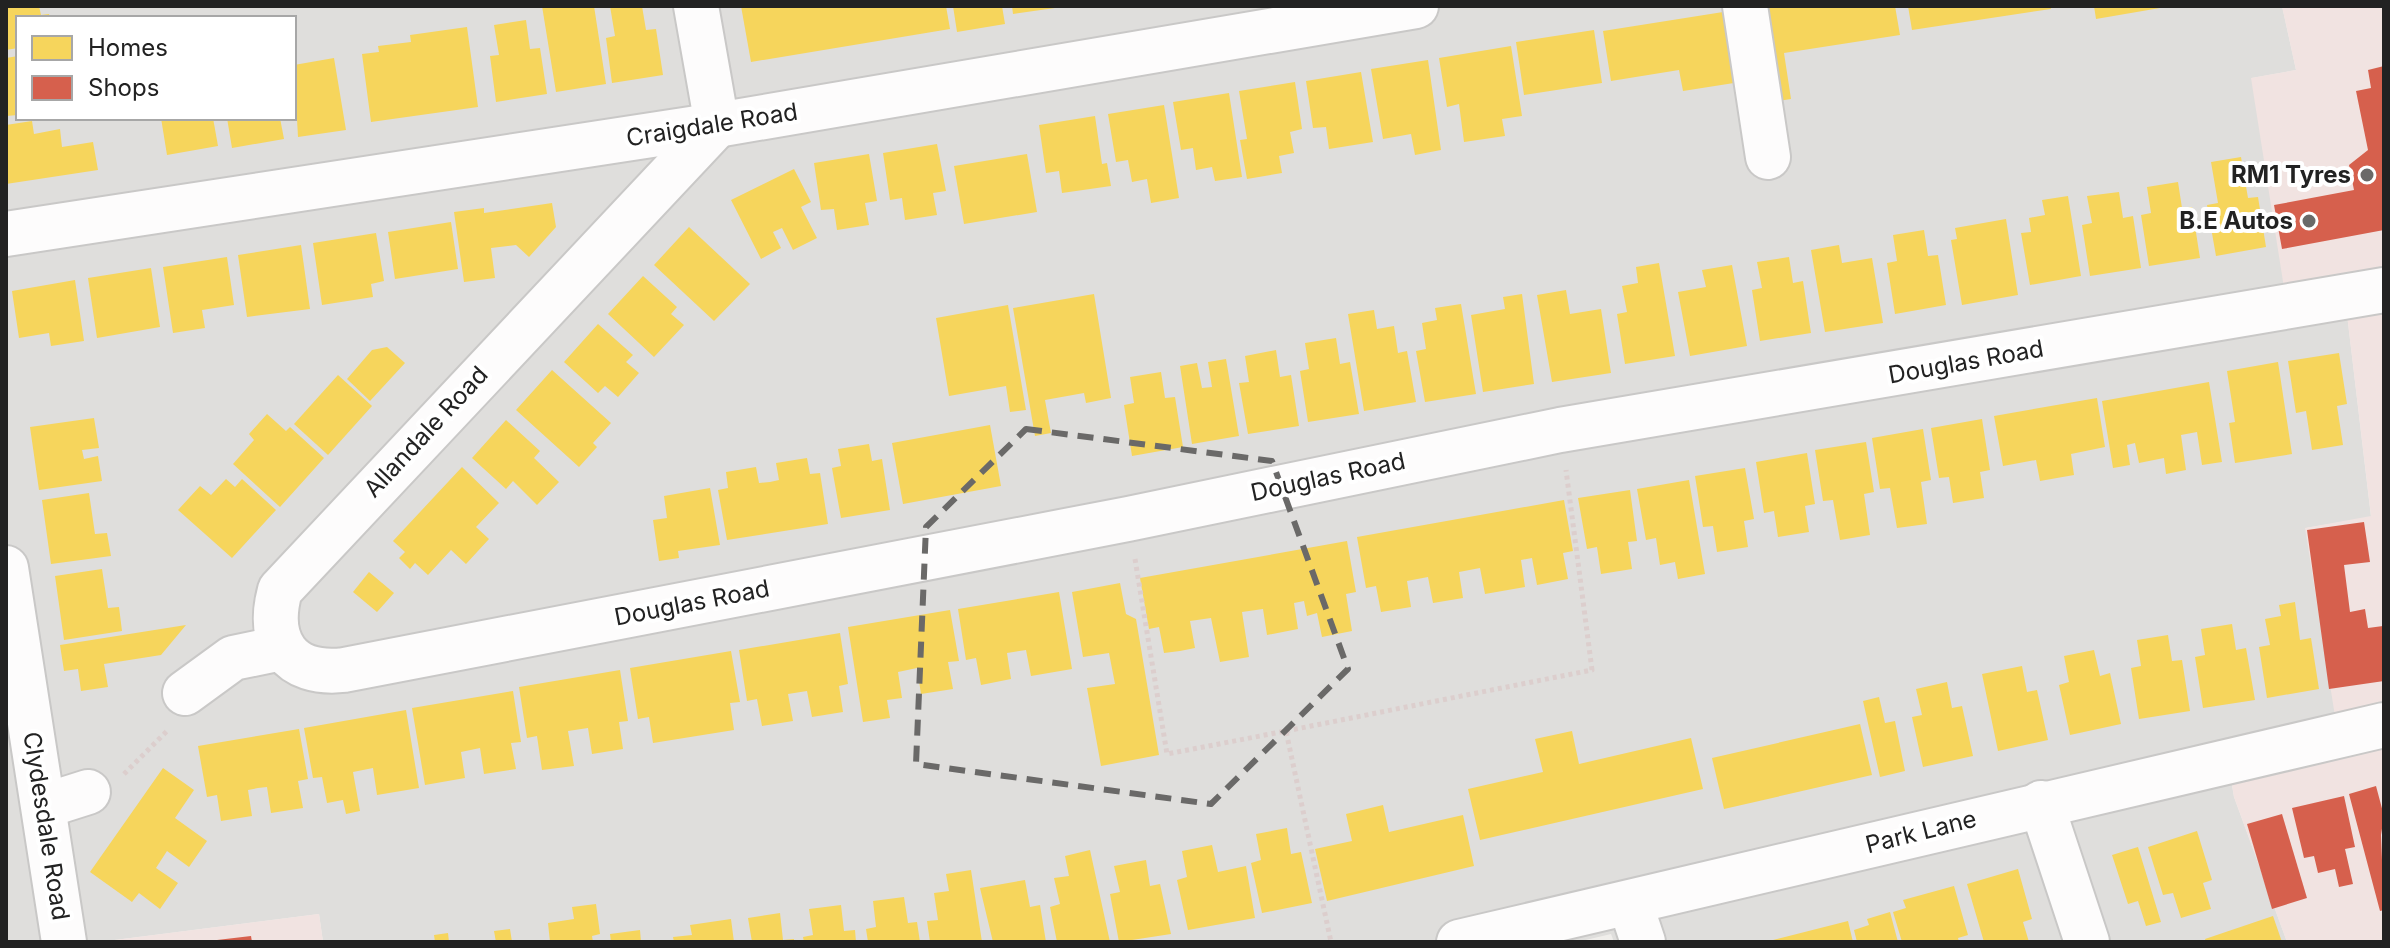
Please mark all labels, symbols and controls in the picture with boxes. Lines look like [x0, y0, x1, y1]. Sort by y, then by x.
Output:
legend [16, 16, 296, 120]
text: Homes [88, 33, 168, 62]
text: Shops [88, 73, 159, 102]
street label: Craigdale Road [624, 97, 800, 152]
place label: RM1 Tyres [2231, 160, 2351, 189]
marker: RM1 Tyres [2358, 166, 2376, 184]
place label: B.E Autos [2179, 206, 2293, 235]
marker: B.E Autos [2300, 212, 2318, 230]
street label: Douglas Road [1886, 334, 2046, 389]
street label: Allandale Road [358, 360, 494, 503]
street label: Douglas Road [1248, 446, 1408, 507]
street label: Douglas Road [612, 573, 772, 632]
street label: Clydesdale Road [17, 730, 76, 922]
street label: Park Lane [1862, 804, 1979, 859]

